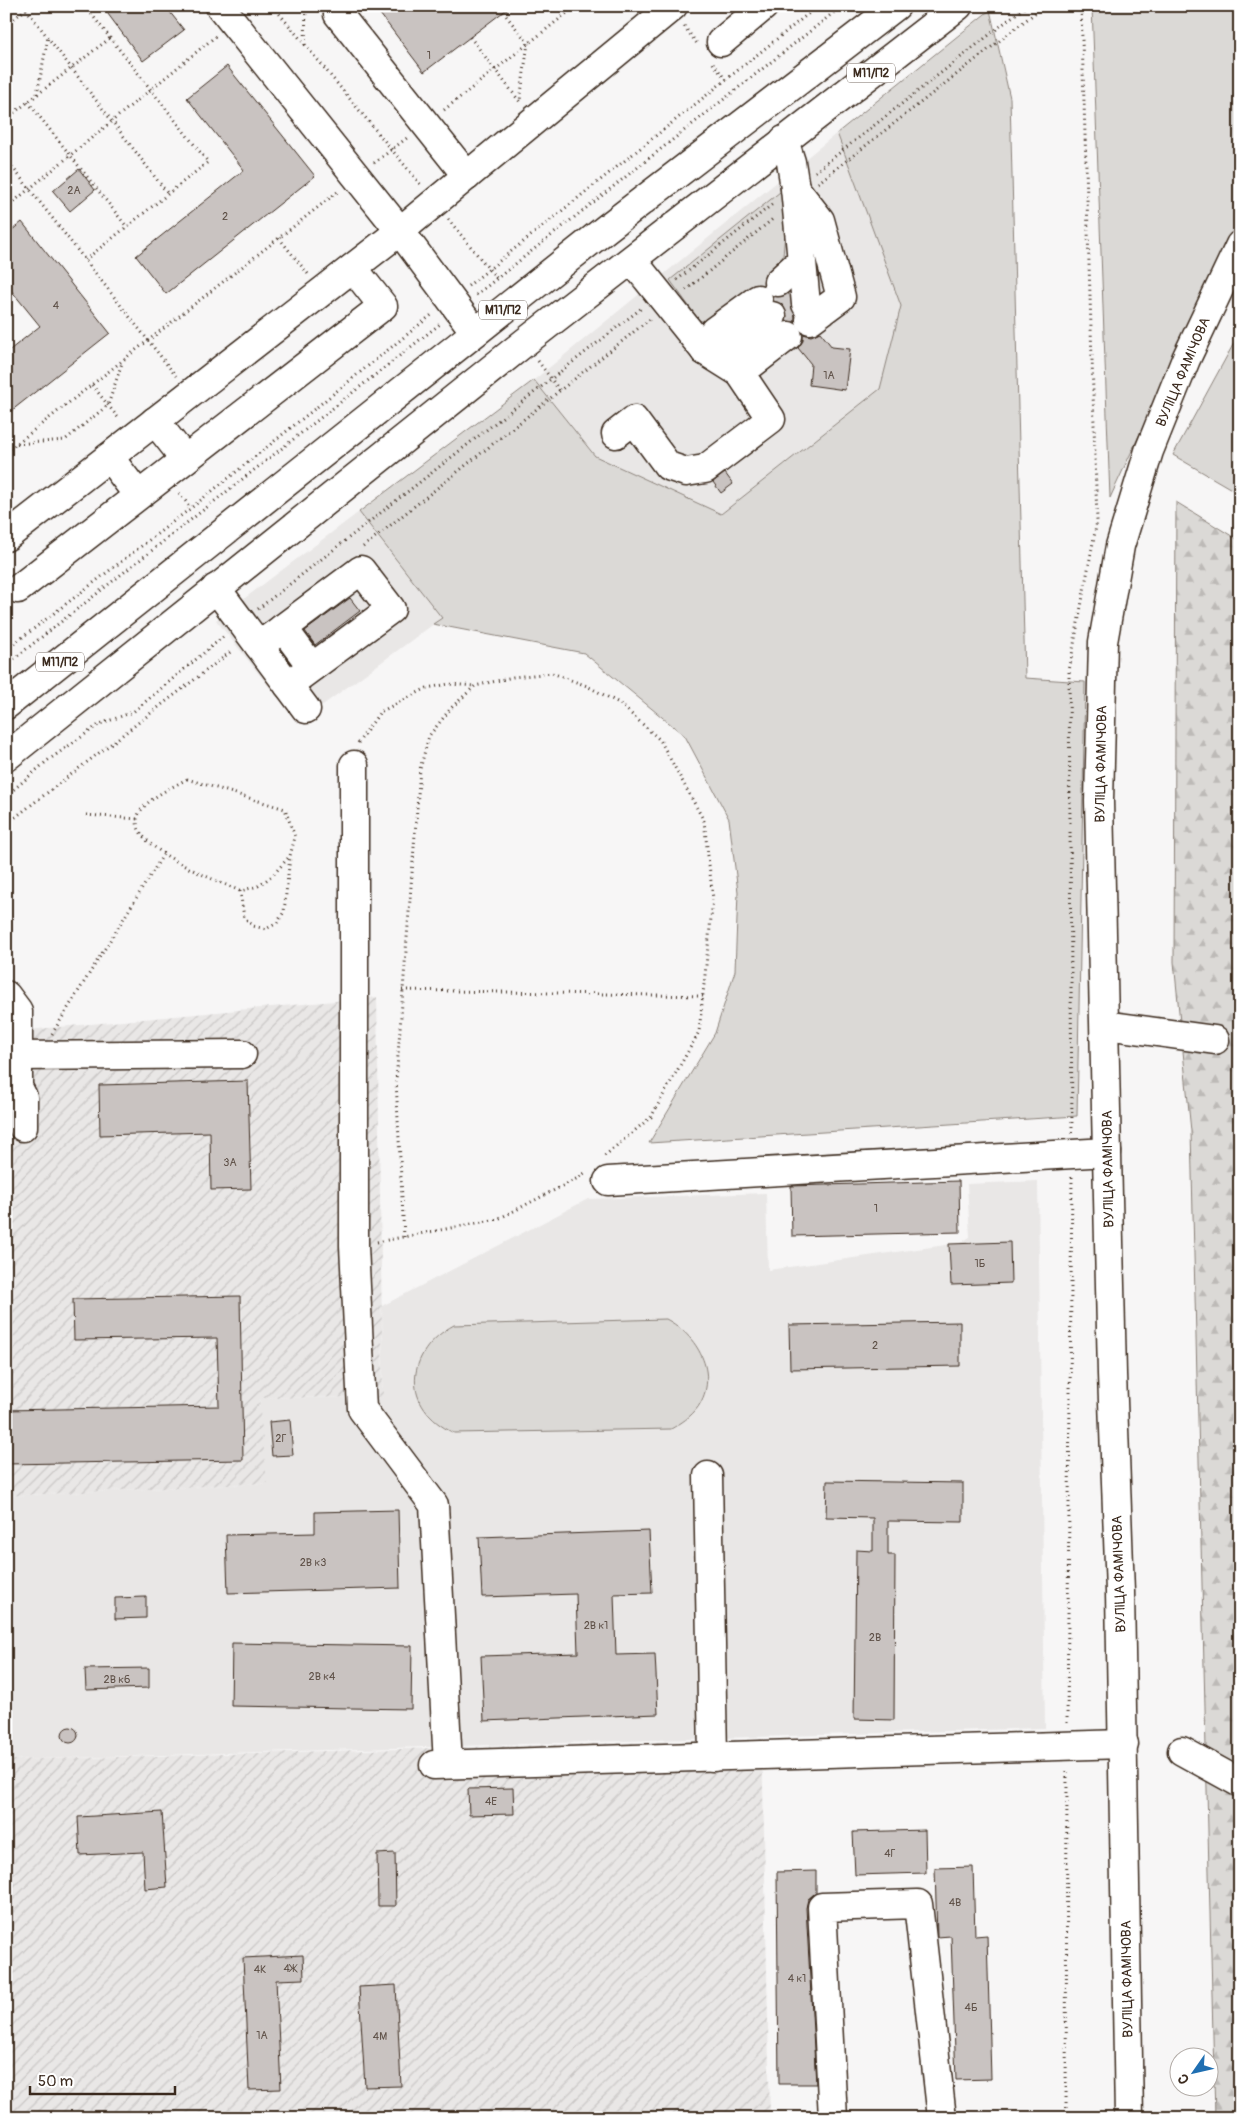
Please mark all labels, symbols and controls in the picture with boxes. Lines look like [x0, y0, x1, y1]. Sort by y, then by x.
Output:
house number: 1 [427, 49, 431, 62]
road number: М11/П2 [847, 64, 895, 82]
house number: 2А [67, 184, 81, 197]
house number: 2 [222, 210, 228, 223]
house number: 4 [53, 299, 60, 312]
road number: М11/П2 [479, 300, 527, 320]
street label: ВУЛІЦА ФАМІЧОВА [1152, 315, 1214, 429]
house number: 1А [823, 369, 835, 382]
road number: М11/П2 [36, 652, 84, 672]
street label: ВУЛІЦА ФАМІЧОВА [1091, 705, 1111, 823]
street label: ВУЛІЦА ФАМІЧОВА [1098, 1110, 1118, 1228]
house number: 3А [223, 1156, 237, 1169]
house number: 1 [874, 1202, 878, 1215]
house number: 1Б [975, 1257, 985, 1270]
house number: 2 [872, 1339, 878, 1352]
house number: 2Г [275, 1432, 287, 1445]
street label: ВУЛІЦА ФАМІЧОВА [1108, 1515, 1130, 1633]
house number: 2В к3 [300, 1556, 326, 1569]
house number: 2В к1 [584, 1619, 608, 1632]
house number: 2В [869, 1631, 881, 1644]
house number: 2В к4 [309, 1670, 336, 1683]
house number: 2В к6 [104, 1673, 130, 1686]
house number: 4Е [485, 1795, 497, 1808]
house number: 4Г [884, 1847, 896, 1860]
house number: 4В [949, 1896, 961, 1909]
street label: ВУЛІЦА ФАМІЧОВА [1117, 1920, 1137, 2038]
house number: 4Ж [284, 1962, 298, 1975]
house number: 4К [254, 1963, 266, 1976]
house number: 4 к1 [788, 1972, 806, 1985]
house number: 4Б [965, 2001, 977, 2014]
house number: 1А [256, 2029, 268, 2042]
house number: 4М [373, 2030, 387, 2043]
north arrow [1168, 2046, 1218, 2096]
scale bar [30, 2064, 175, 2096]
text: С [1174, 2070, 1193, 2087]
text: 50 m [38, 2072, 73, 2091]

